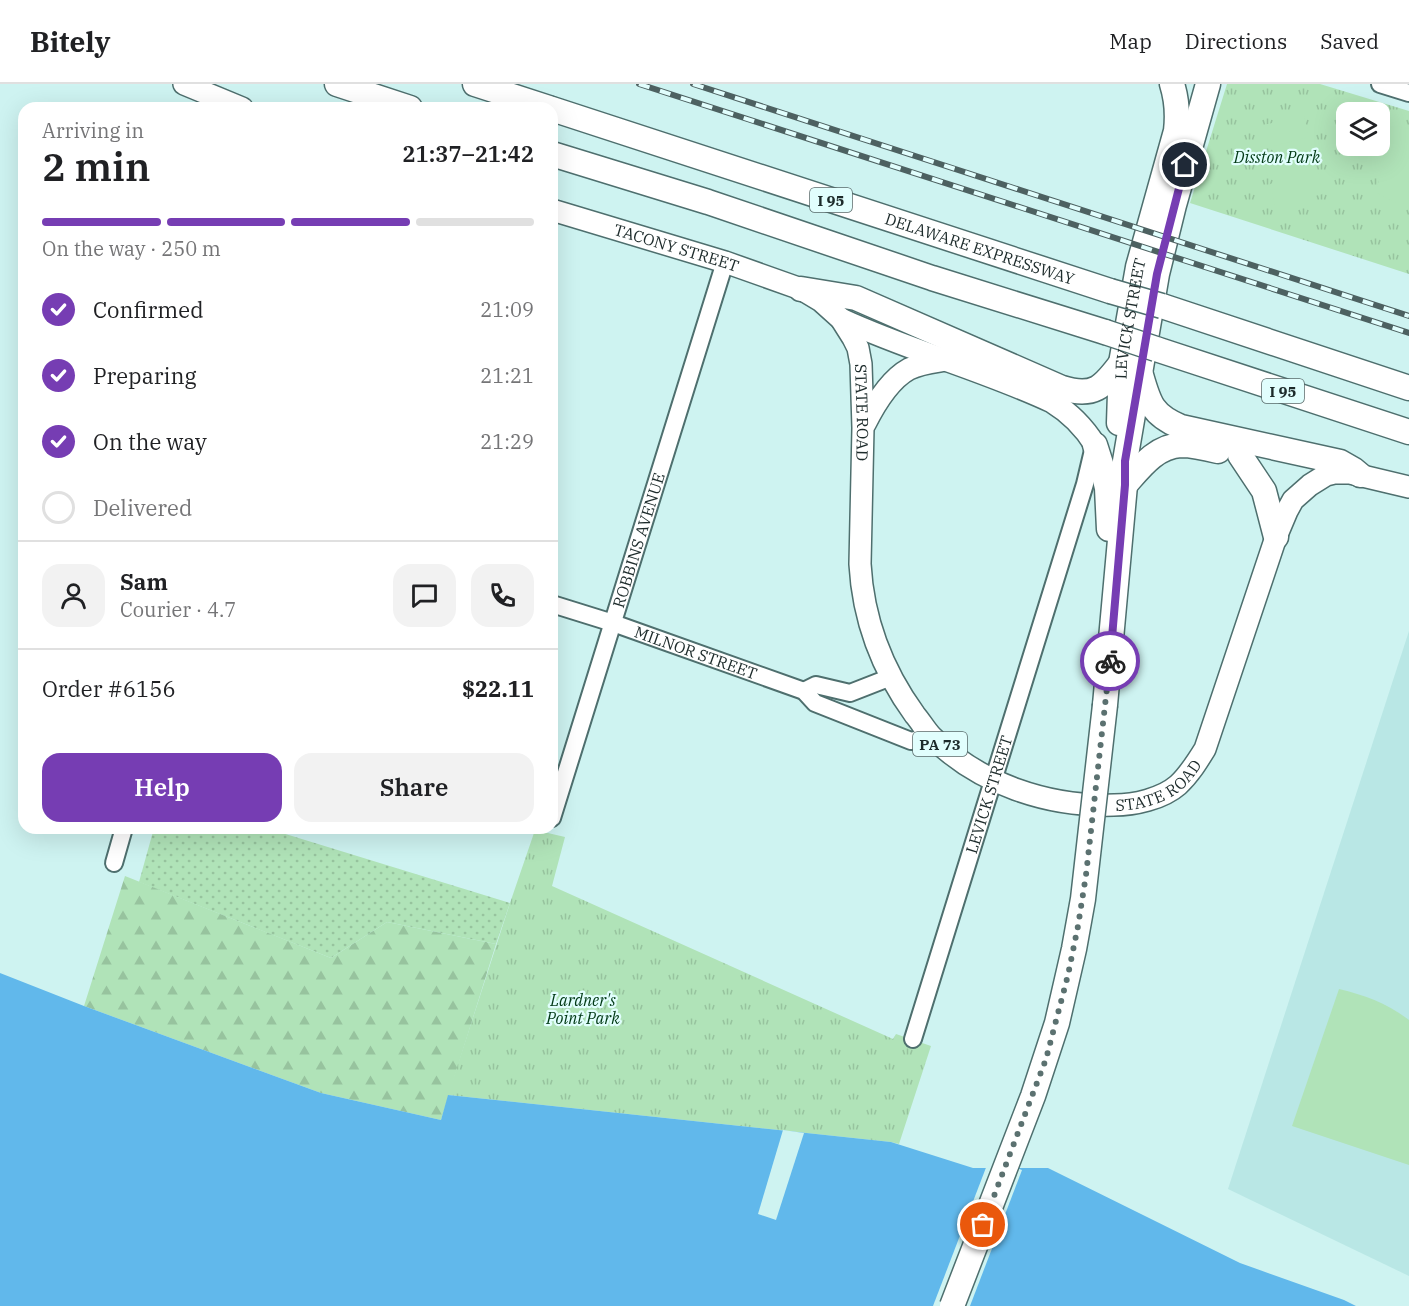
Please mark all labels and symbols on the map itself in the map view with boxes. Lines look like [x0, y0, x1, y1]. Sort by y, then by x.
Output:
pin [1159, 139, 1210, 190]
park label: Disston Park [1233, 147, 1321, 167]
road number: I 95 [810, 188, 852, 212]
street label: DELAWARE EXPRESSWAY [883, 208, 1077, 289]
street label: TACONY STREET [612, 219, 742, 276]
street label: LEVICK STREET [1110, 256, 1150, 380]
street label: STATE ROAD [851, 364, 873, 461]
road number: I 95 [1262, 379, 1304, 403]
street label: ROBBINS AVENUE [608, 470, 669, 610]
street label: MILNOR STREET [632, 622, 760, 684]
courier [1080, 631, 1140, 691]
road number: PA 73 [913, 732, 967, 756]
street label: LEVICK STREET [961, 733, 1016, 856]
street label: STATE ROAD [1115, 756, 1206, 815]
park label: Lardner's Point Park [545, 990, 620, 1028]
pin [957, 1199, 1008, 1250]

